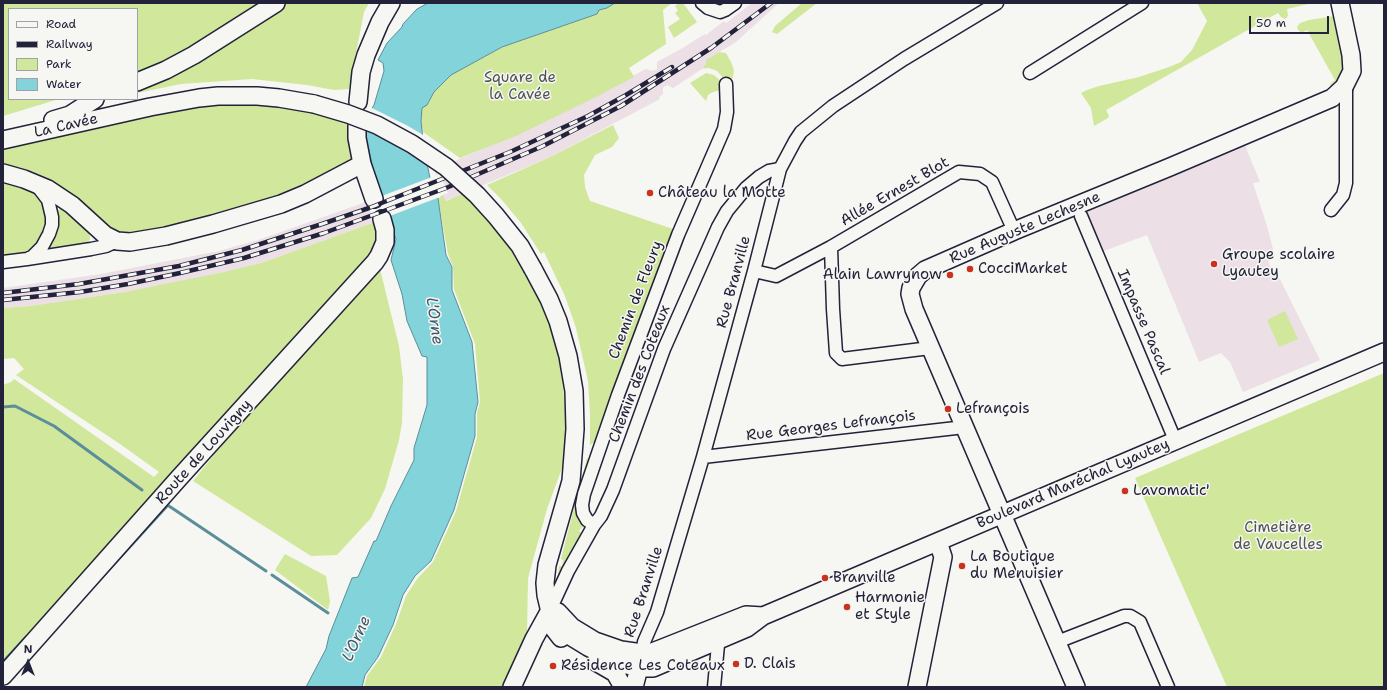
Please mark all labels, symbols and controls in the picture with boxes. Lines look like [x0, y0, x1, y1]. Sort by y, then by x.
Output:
legend [8, 8, 138, 100]
scale bar [1251, 8, 1331, 34]
text: 50 m [1256, 15, 1286, 31]
text: Road [46, 16, 76, 32]
text: Railway [46, 36, 93, 52]
text: Park [46, 56, 72, 72]
park label: Square de la Cavée [484, 69, 556, 104]
text: Water [46, 76, 81, 92]
street label: La Cavée [32, 110, 100, 142]
street label: Allée Ernest Blot [838, 154, 952, 230]
place label: Château la Motte [658, 184, 786, 202]
marker: Château la Motte [645, 188, 655, 198]
street label: Rue Auguste Lechesne [947, 188, 1103, 268]
street label: Rue Branville [713, 234, 755, 330]
street label: Chemin de Fleury [605, 238, 667, 362]
place label: Groupe scolaire Lyautey [1222, 246, 1335, 281]
marker: Groupe scolaire Lyautey [1209, 259, 1219, 269]
place label: CocciMarket [978, 260, 1068, 278]
marker: CocciMarket [965, 264, 975, 274]
place label: Alain Lawrynow [823, 266, 942, 284]
street label: Impasse Pascal [1113, 267, 1173, 377]
marker: Alain Lawrynow [945, 270, 955, 280]
water label: L'Orne [421, 296, 447, 346]
street label: Chemin des Coteaux [605, 303, 675, 445]
street label: Route de Louvigny [152, 396, 256, 508]
place label: Lefrançois [956, 400, 1030, 418]
marker: Lefrançois [943, 404, 953, 414]
street label: Rue Georges Lefrançois [745, 407, 917, 445]
street label: Boulevard Maréchal Lyautey [974, 435, 1172, 533]
place label: Lavomatic' [1133, 482, 1210, 500]
marker: Lavomatic' [1120, 486, 1130, 496]
park label: Cimetière de Vaucelles [1233, 519, 1323, 554]
street label: Rue Branville [621, 544, 667, 640]
place label: La Boutique du Menuisier [970, 548, 1064, 583]
marker: La Boutique du Menuisier [957, 561, 967, 571]
place label: Branville [833, 569, 896, 587]
marker: Branville [820, 573, 830, 583]
place label: Harmonie et Style [855, 589, 925, 624]
marker: Harmonie et Style [842, 602, 852, 612]
water label: L'Orne [339, 613, 375, 665]
north arrow [8, 642, 48, 682]
text: N [24, 642, 32, 657]
place label: D. Clais [744, 655, 796, 673]
place label: Résidence Les Coteaux [561, 657, 725, 675]
marker: D. Clais [731, 659, 741, 669]
marker: Résidence Les Coteaux [548, 661, 558, 671]

